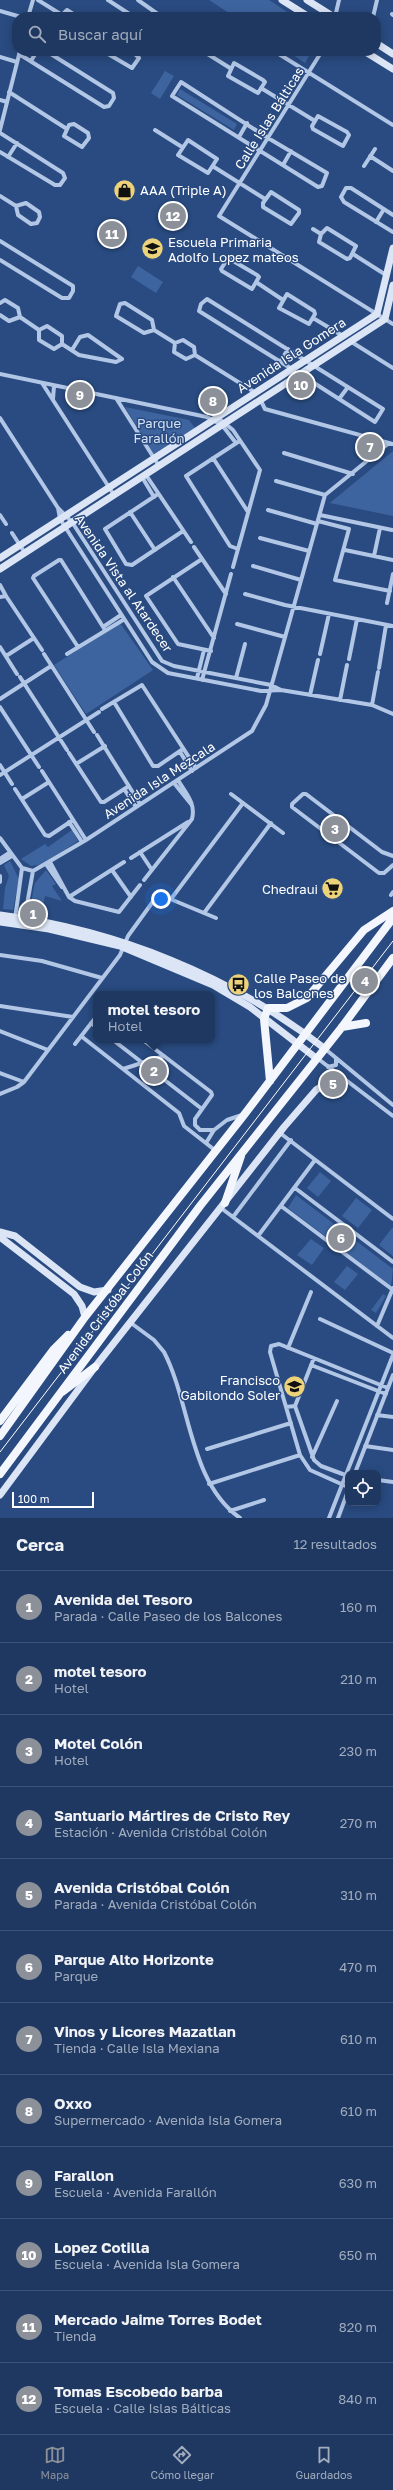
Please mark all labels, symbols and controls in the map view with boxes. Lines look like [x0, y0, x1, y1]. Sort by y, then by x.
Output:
search box [12, 12, 381, 56]
icon: search [26, 23, 48, 45]
text: Buscar aquí [58, 25, 142, 43]
street label: Calle Islas Bálticas [231, 64, 307, 172]
shop icon: AAA (Triple A) [111, 177, 137, 203]
place label: AAA (Triple A) [140, 182, 227, 198]
pin: 12 [160, 201, 186, 231]
pin: 11 [99, 219, 125, 249]
place label: Escuela Primaria Adolfo Lopez mateos [168, 234, 299, 265]
school or university icon: Escuela Primaria Adolfo Lopez mateos [140, 236, 166, 262]
street label: Avenida Isla Gomera [234, 314, 348, 396]
pin: 10 [288, 370, 314, 400]
pin: 9 [67, 380, 93, 410]
pin: 8 [200, 386, 226, 416]
park label: Parque Farallón [133, 415, 185, 446]
pin: 7 [357, 432, 383, 462]
street label: Avenida Vista al Atardecer [72, 511, 176, 655]
street label: Avenida Isla Mezcala [100, 738, 218, 822]
pin: 3 [322, 814, 348, 844]
supermarket icon: Chedraui [320, 876, 346, 902]
place label: Chedraui [262, 881, 318, 897]
your location [151, 889, 171, 909]
pin: 1 [20, 899, 46, 929]
pin: 4 [352, 966, 378, 996]
place label: Calle Paseo de los Balcones [254, 970, 346, 1001]
bus stop icon: Calle Paseo de los Balcones [225, 972, 251, 998]
popup [93, 991, 215, 1043]
text: motel tesoro [108, 1000, 200, 1018]
text: Hotel [108, 1018, 142, 1034]
pin: 2 [141, 1056, 167, 1086]
pin: 5 [320, 1069, 346, 1099]
pin: 6 [328, 1223, 354, 1253]
street label: Avenida Cristóbal Colón [54, 1248, 156, 1376]
place label: Francisco Gabilondo Soler [180, 1372, 280, 1403]
school or university icon: Francisco Gabilondo Soler [282, 1374, 308, 1400]
map controls [345, 1470, 381, 1506]
button: locate [345, 1470, 381, 1506]
scale bar [12, 1490, 94, 1509]
text: 100 m [18, 1492, 49, 1505]
text: Cerca [16, 1534, 64, 1555]
text: 12 resultados [294, 1536, 377, 1552]
text: Avenida del Tesoro [54, 1590, 193, 1608]
text: 1 [26, 1599, 32, 1615]
text: 160 m [340, 1599, 377, 1615]
text: Parada · Calle Paseo de los Balcones [54, 1608, 282, 1624]
text: motel tesoro [54, 1662, 147, 1680]
text: 2 [25, 1671, 33, 1687]
text: 210 m [340, 1671, 377, 1687]
text: Hotel [54, 1680, 89, 1696]
text: Motel Colón [54, 1734, 143, 1752]
text: 3 [25, 1743, 33, 1759]
text: 230 m [339, 1743, 377, 1759]
text: Hotel [54, 1752, 89, 1768]
text: Santuario Mártires de Cristo Rey [54, 1806, 290, 1824]
text: 4 [25, 1815, 33, 1831]
text: 270 m [340, 1815, 377, 1831]
text: Estación · Avenida Cristóbal Colón [54, 1824, 267, 1840]
text: Avenida Cristóbal Colón [54, 1878, 230, 1896]
text: 5 [25, 1887, 33, 1903]
text: 310 m [340, 1887, 377, 1903]
text: Parada · Avenida Cristóbal Colón [54, 1896, 257, 1912]
text: Parque Alto Horizonte [54, 1950, 214, 1968]
text: 6 [25, 1959, 33, 1975]
text: 470 m [339, 1959, 377, 1975]
text: Parque [54, 1968, 98, 1984]
text: Vinos y Licores Mazatlan [54, 2022, 236, 2040]
text: 7 [25, 2031, 33, 2047]
text: 610 m [340, 2031, 377, 2047]
text: Tienda · Calle Isla Mexiana [54, 2040, 220, 2056]
text: Oxxo [54, 2094, 92, 2112]
text: 8 [25, 2103, 33, 2119]
text: 610 m [340, 2103, 377, 2119]
text: Supermercado · Avenida Isla Gomera [54, 2112, 282, 2128]
text: Farallon [54, 2166, 114, 2184]
text: 9 [25, 2175, 33, 2191]
text: 630 m [339, 2175, 377, 2191]
text: Escuela · Avenida Farallón [54, 2184, 217, 2200]
text: Lopez Cotilla [54, 2238, 149, 2256]
text: 10 [21, 2247, 37, 2263]
text: 650 m [339, 2247, 377, 2263]
text: Escuela · Avenida Isla Gomera [54, 2256, 240, 2272]
text: Mercado Jaime Torres Bodet [54, 2310, 262, 2328]
text: 11 [22, 2319, 36, 2335]
text: 820 m [339, 2319, 377, 2335]
text: Tienda [54, 2328, 96, 2344]
text: Tomas Escobedo barba [54, 2382, 223, 2400]
text: 12 [22, 2391, 36, 2407]
text: 840 m [338, 2391, 377, 2407]
text: Escuela · Calle Islas Bálticas [54, 2400, 231, 2416]
tab: Mapa [41, 2444, 69, 2481]
tab: Cómo llegar [150, 2444, 214, 2481]
tab: Guardados [295, 2444, 352, 2481]

